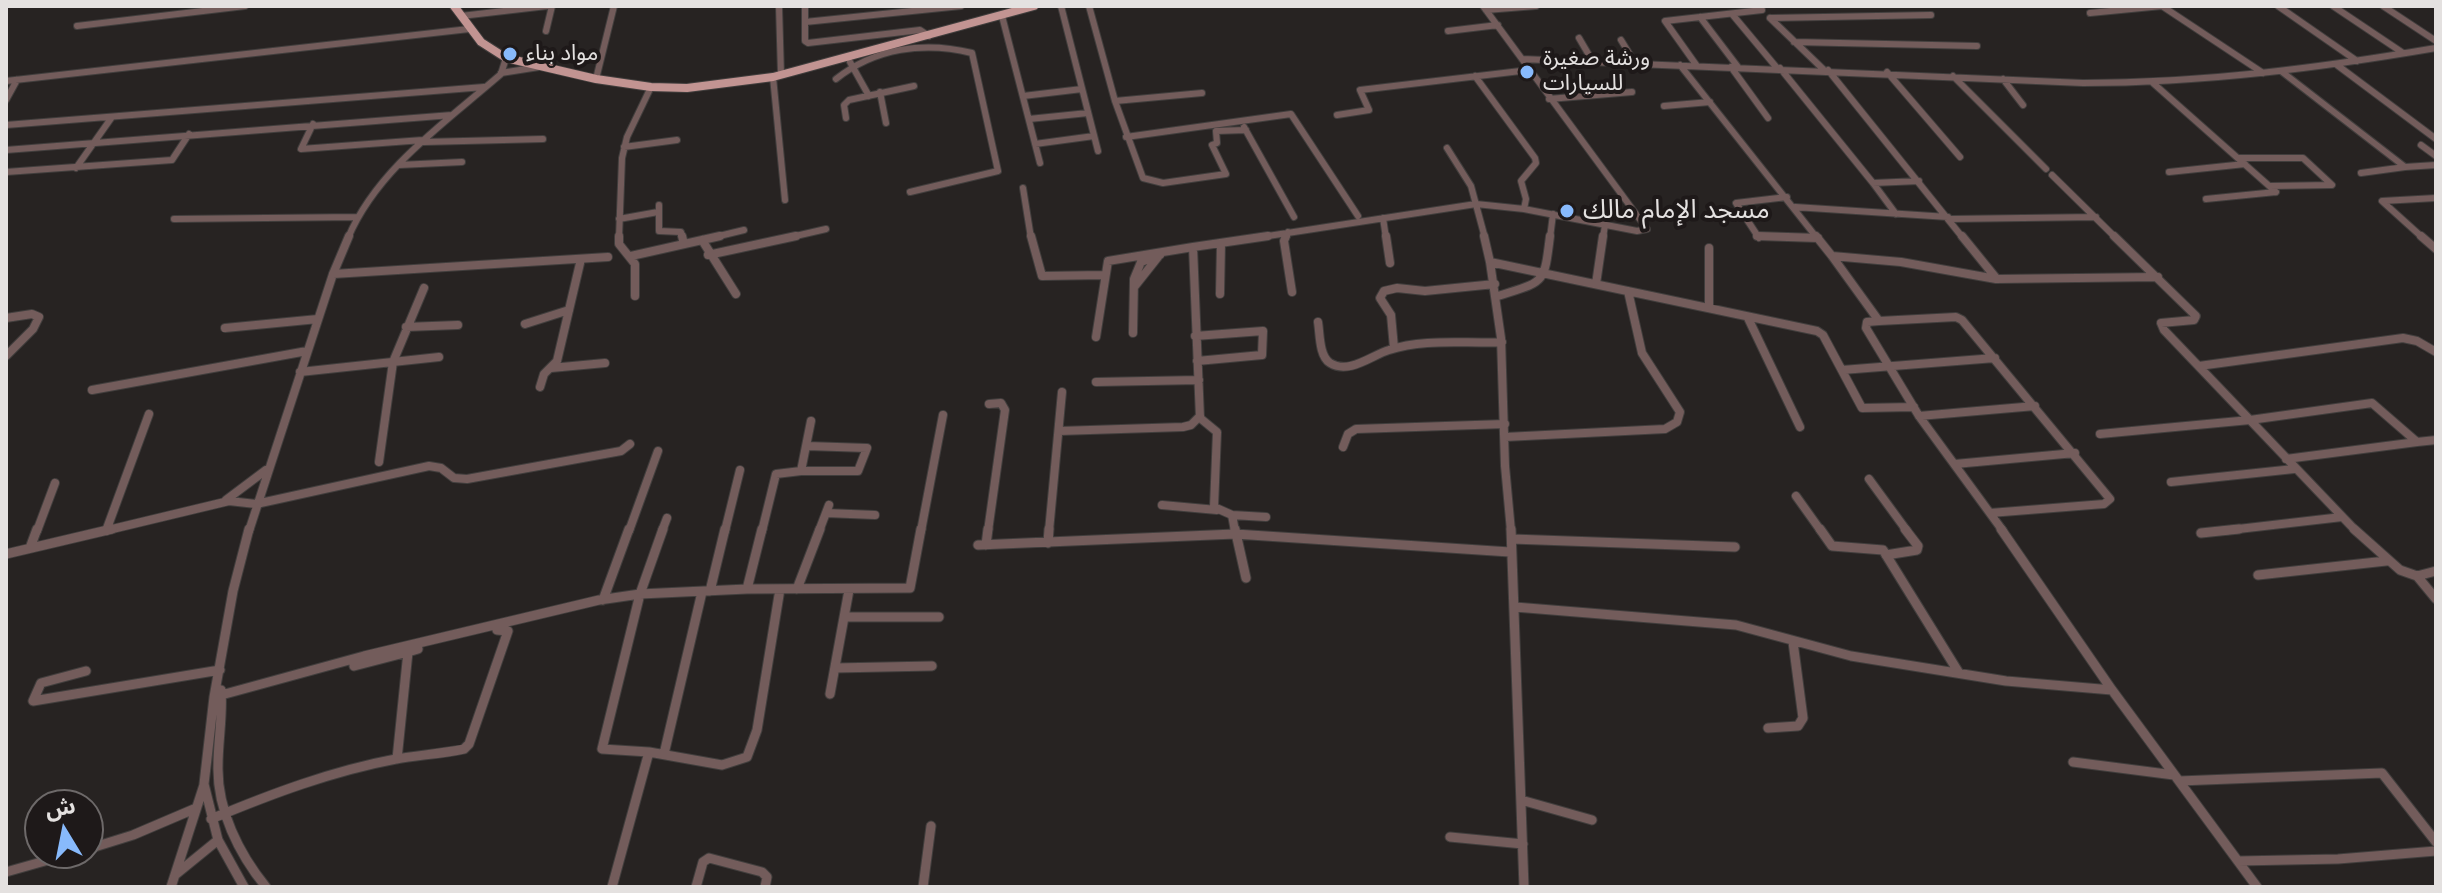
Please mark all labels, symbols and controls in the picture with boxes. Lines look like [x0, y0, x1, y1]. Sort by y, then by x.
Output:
place label: مواد بناء [526, 41, 598, 67]
marker: مواد بناء [501, 45, 519, 63]
place label: ورشة صغيرة للسيارات [1543, 46, 1650, 98]
marker: ورشة صغيرة للسيارات [1518, 63, 1536, 81]
place label: مسجد الإمام مالك [1583, 195, 1770, 227]
marker: مسجد الإمام مالك [1558, 202, 1576, 220]
north arrow [24, 789, 104, 869]
text: ش [43, 791, 77, 824]

